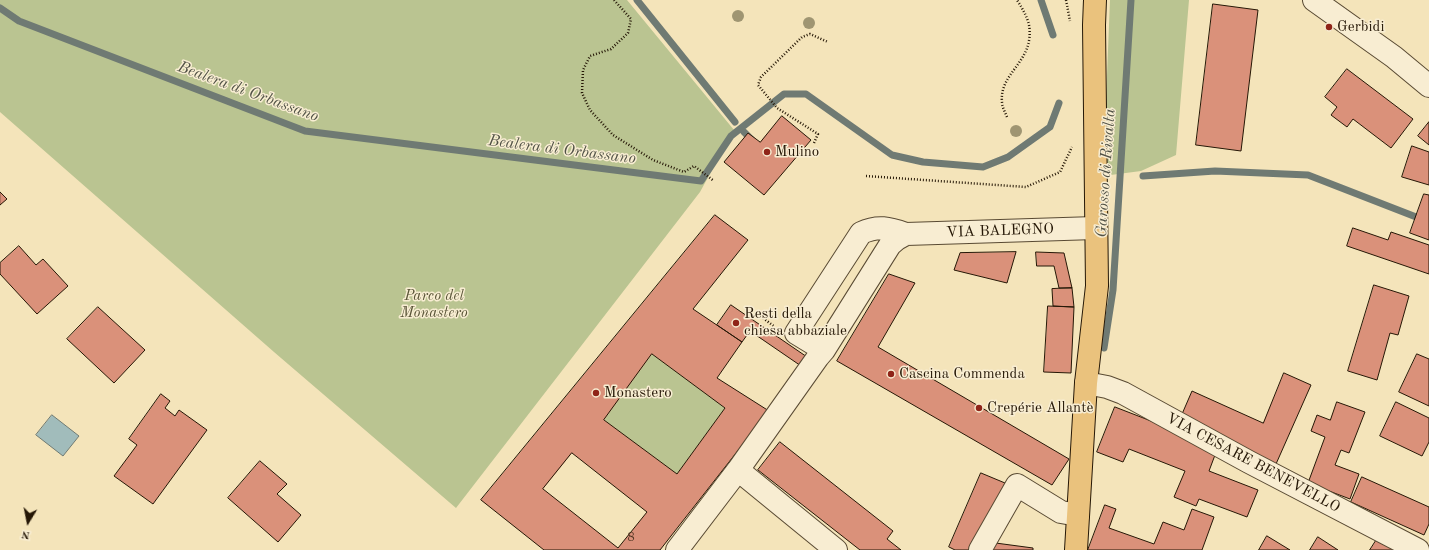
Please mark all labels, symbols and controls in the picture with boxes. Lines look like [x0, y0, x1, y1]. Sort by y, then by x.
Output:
place label: Gerbidi [1337, 18, 1384, 36]
marker: Gerbidi [1324, 22, 1334, 32]
water label: Bealera di Orbassano [175, 58, 321, 126]
water label: Garosso di Rivalta [1092, 108, 1120, 238]
water label: Bealera di Orbassano [487, 131, 637, 169]
place label: Mulino [775, 143, 819, 161]
marker: Mulino [762, 147, 772, 157]
street label: VIA BALEGNO [946, 220, 1054, 242]
park label: Parco del Monastero [400, 287, 468, 322]
place label: Resti della chiesa abbaziale [744, 305, 847, 340]
marker: Resti della chiesa abbaziale [731, 318, 741, 328]
place label: Cascina Commenda [899, 365, 1025, 383]
marker: Cascina Commenda [886, 369, 896, 379]
place label: Monastero [604, 384, 672, 402]
marker: Monastero [591, 388, 601, 398]
place label: Crepérie Allantè [987, 399, 1093, 417]
marker: Crepérie Allantè [974, 403, 984, 413]
street label: VIA CESARE BENEVELLO [1163, 409, 1343, 517]
north arrow [8, 502, 48, 542]
text: N [21, 528, 31, 540]
house number: 8 [627, 530, 635, 546]

